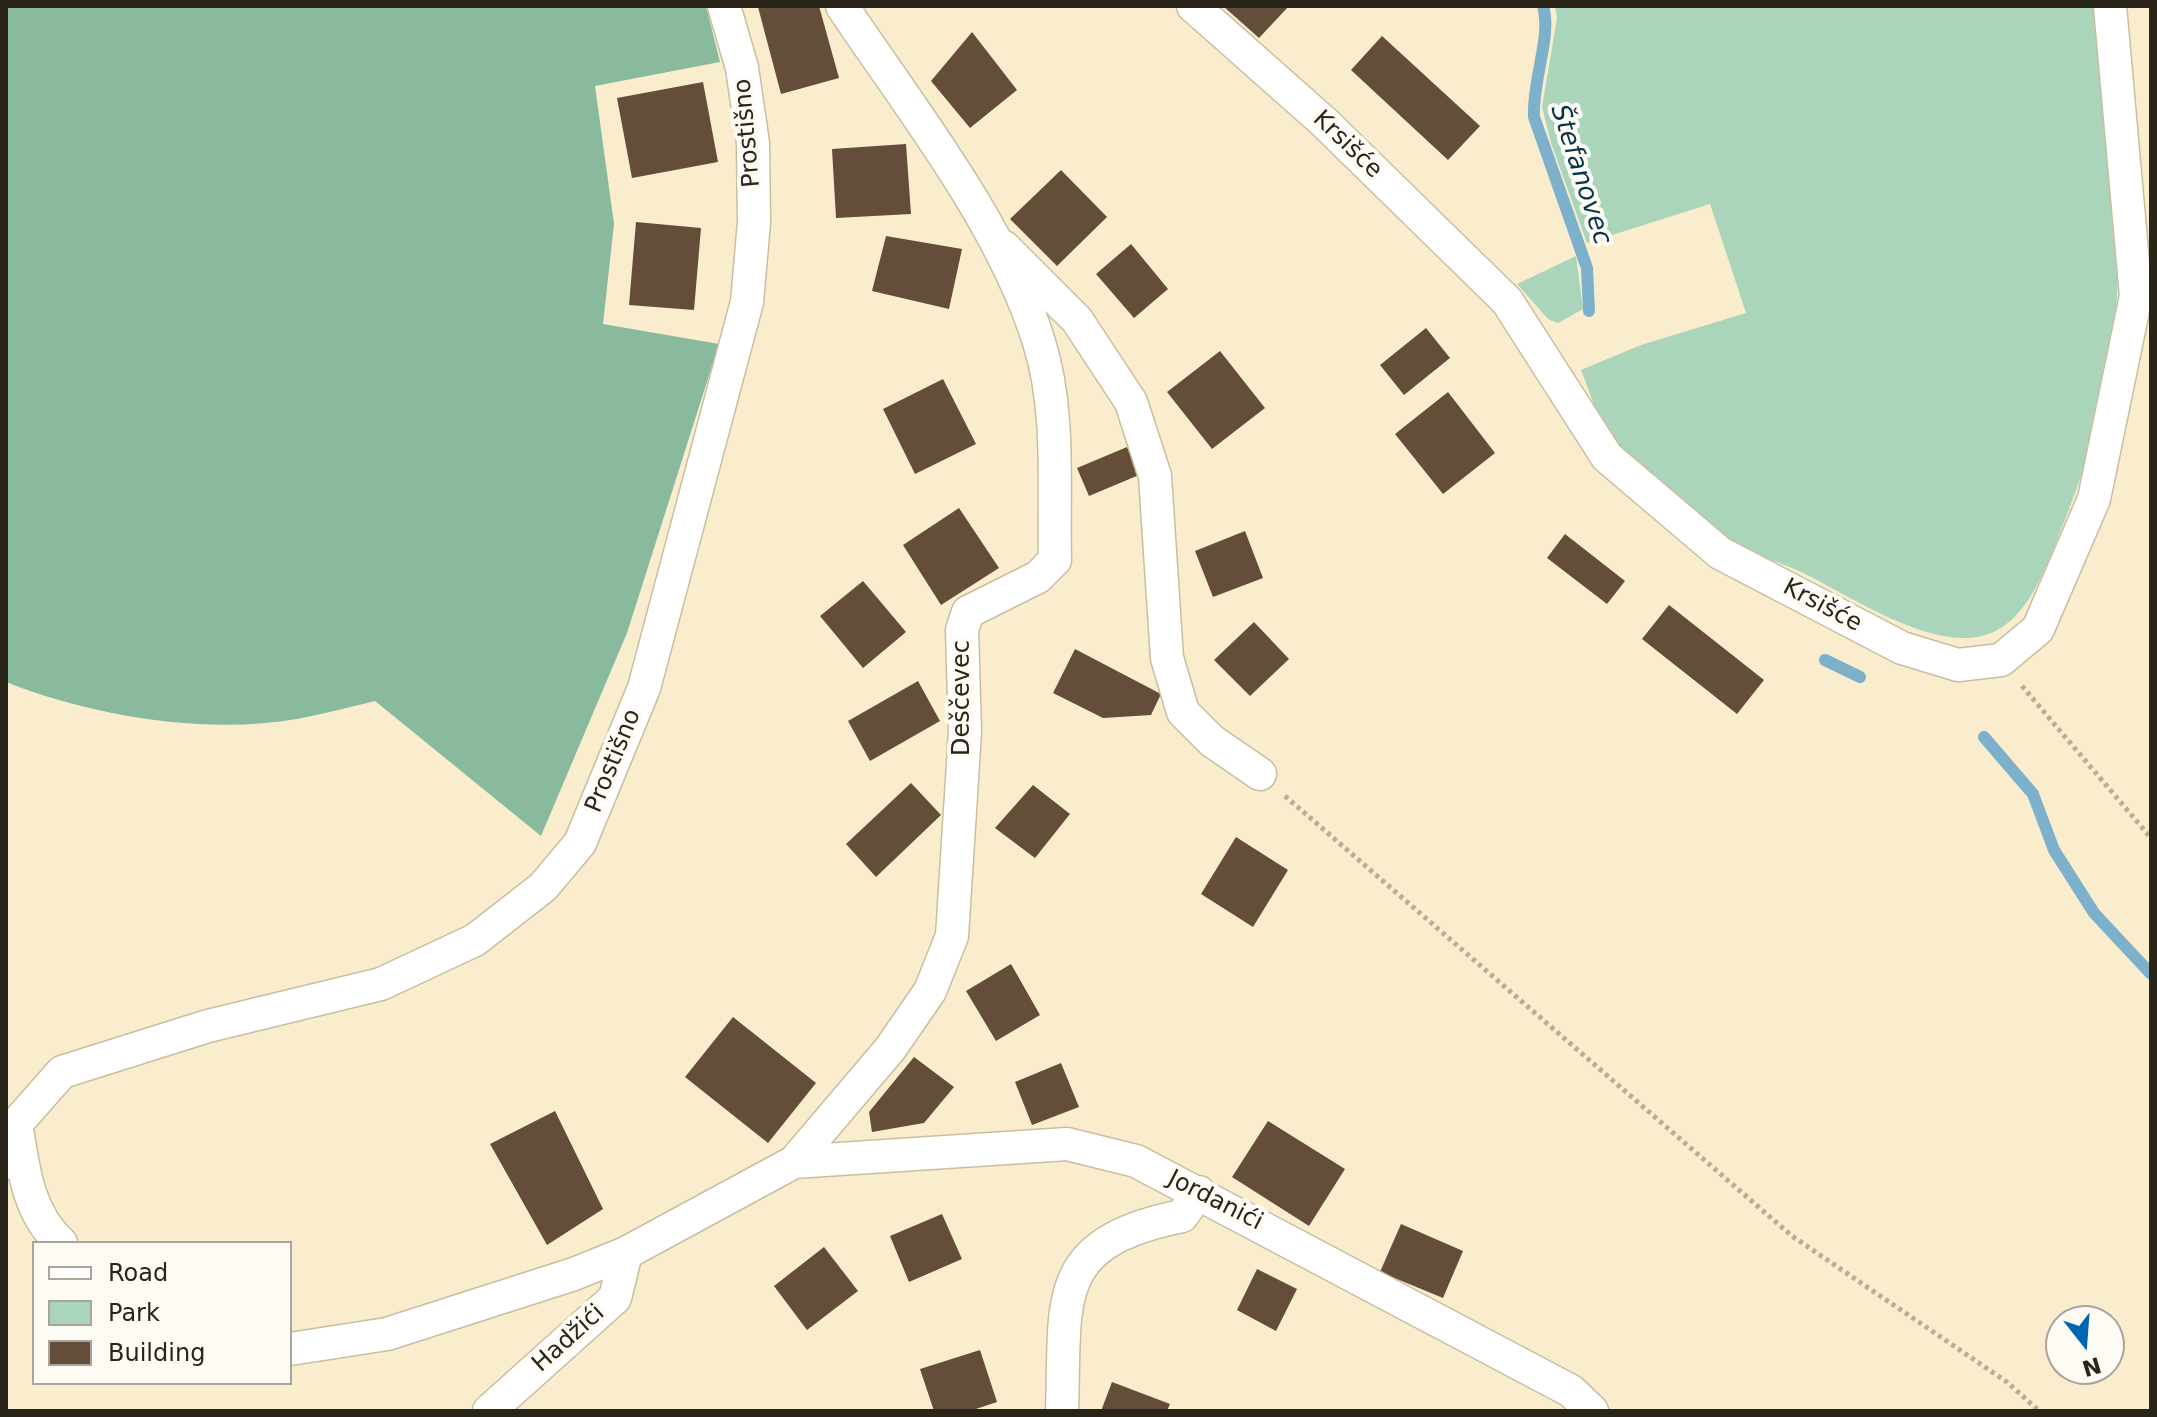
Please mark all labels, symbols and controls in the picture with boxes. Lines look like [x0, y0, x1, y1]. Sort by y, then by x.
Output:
street label: Prostišno [729, 77, 767, 189]
water label: Štefanovec [1543, 101, 1617, 249]
street label: Krsišće [1306, 105, 1388, 185]
street label: Krsišće [1778, 573, 1866, 639]
street label: Deščevec [949, 640, 977, 756]
street label: Prostišno [580, 705, 648, 817]
street label: Jordanići [1163, 1165, 1267, 1237]
legend [32, 1241, 292, 1385]
text: Road [108, 1259, 168, 1287]
text: Park [108, 1299, 160, 1327]
street label: Hadžići [527, 1299, 611, 1379]
north arrow [2045, 1305, 2125, 1385]
text: Building [108, 1339, 205, 1367]
text: N [2079, 1352, 2104, 1381]

